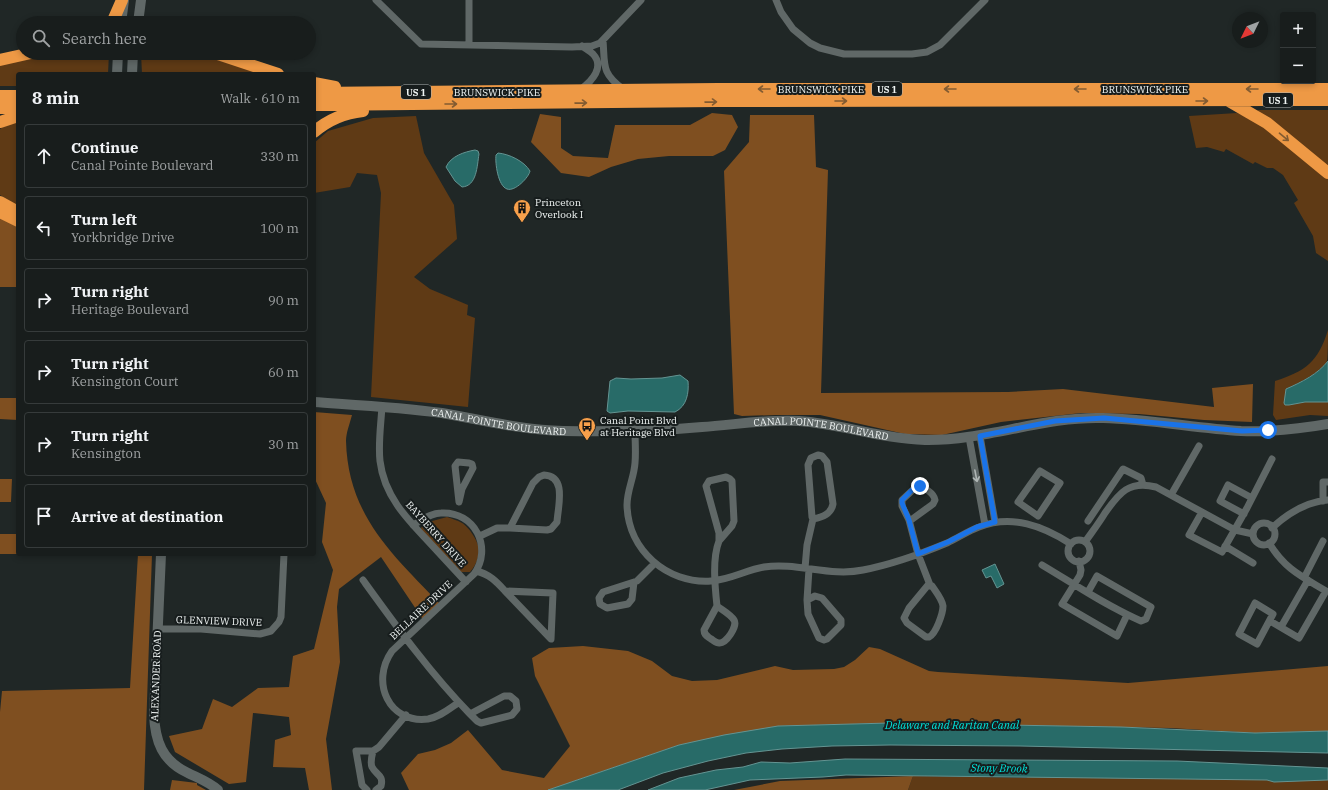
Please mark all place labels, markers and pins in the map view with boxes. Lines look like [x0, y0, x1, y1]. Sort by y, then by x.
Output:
place label: Princeton Overlook I [535, 196, 583, 221]
building icon: Princeton Overlook I [512, 198, 532, 223]
place label: Canal Point Blvd at Heritage Blvd [600, 414, 677, 439]
bus stop icon: Canal Point Blvd at Heritage Blvd [577, 416, 597, 441]

